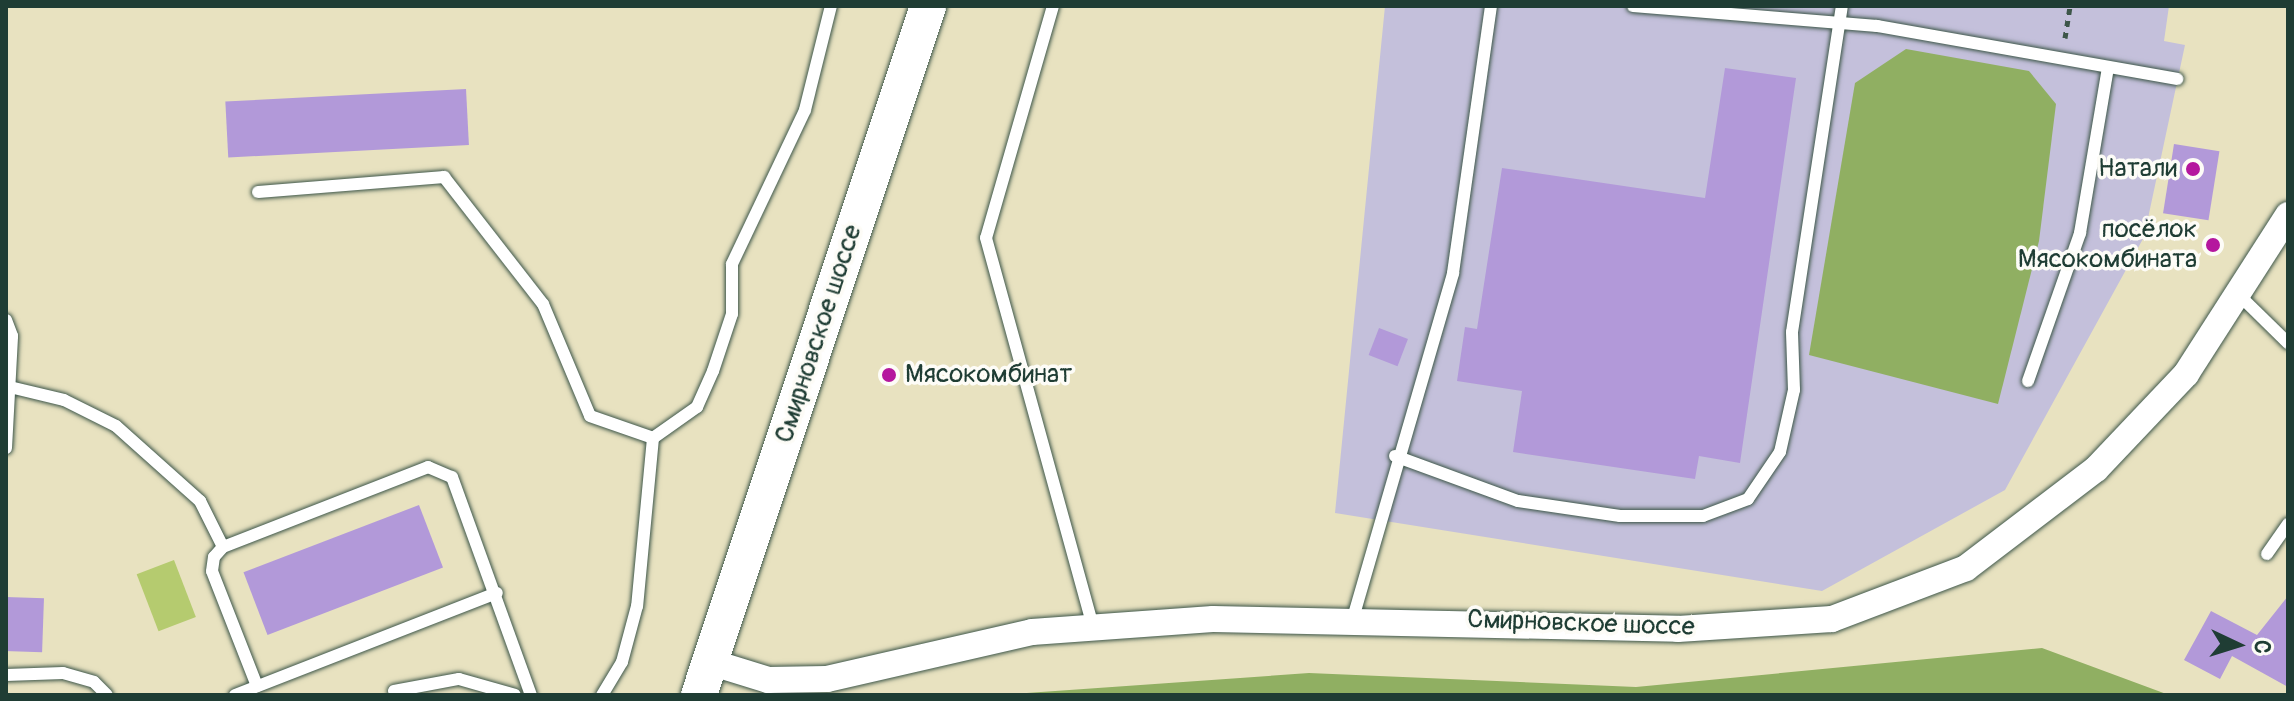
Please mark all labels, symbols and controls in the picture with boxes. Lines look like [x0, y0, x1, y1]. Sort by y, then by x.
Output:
place label: Натали [2098, 153, 2177, 185]
marker: Натали [2184, 160, 2202, 178]
place label: посёлок Мясокомбината [2018, 214, 2197, 276]
street label: Смирновское шоссе [769, 221, 869, 447]
marker: посёлок Мясокомбината [2204, 236, 2222, 254]
place label: Мясокомбинат [905, 359, 1072, 391]
marker: Мясокомбинат [880, 366, 898, 384]
street label: Смирновское шоссе [1467, 604, 1695, 644]
north arrow [2198, 605, 2278, 685]
text: С [2248, 639, 2276, 654]

